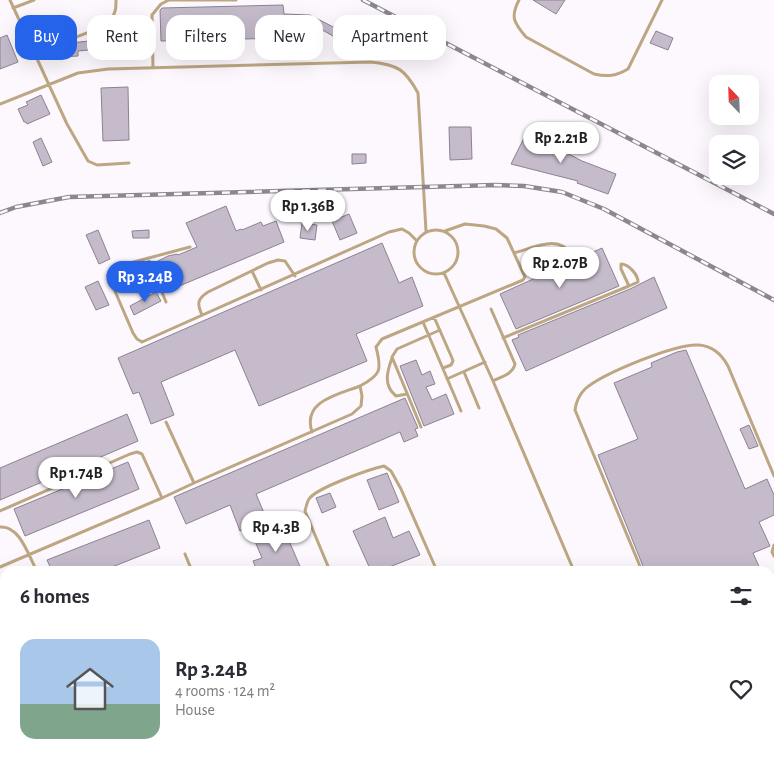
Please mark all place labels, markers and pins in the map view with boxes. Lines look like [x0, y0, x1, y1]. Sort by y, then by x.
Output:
pin: Rp 2.21B [509, 121, 613, 164]
pin: Rp 1.36B [256, 190, 360, 232]
pin: Rp 2.07B [508, 246, 612, 289]
pin: Rp 3.24B [93, 260, 197, 303]
pin: Rp 1.74B [24, 456, 128, 499]
pin: Rp 4.3B [230, 510, 322, 553]

